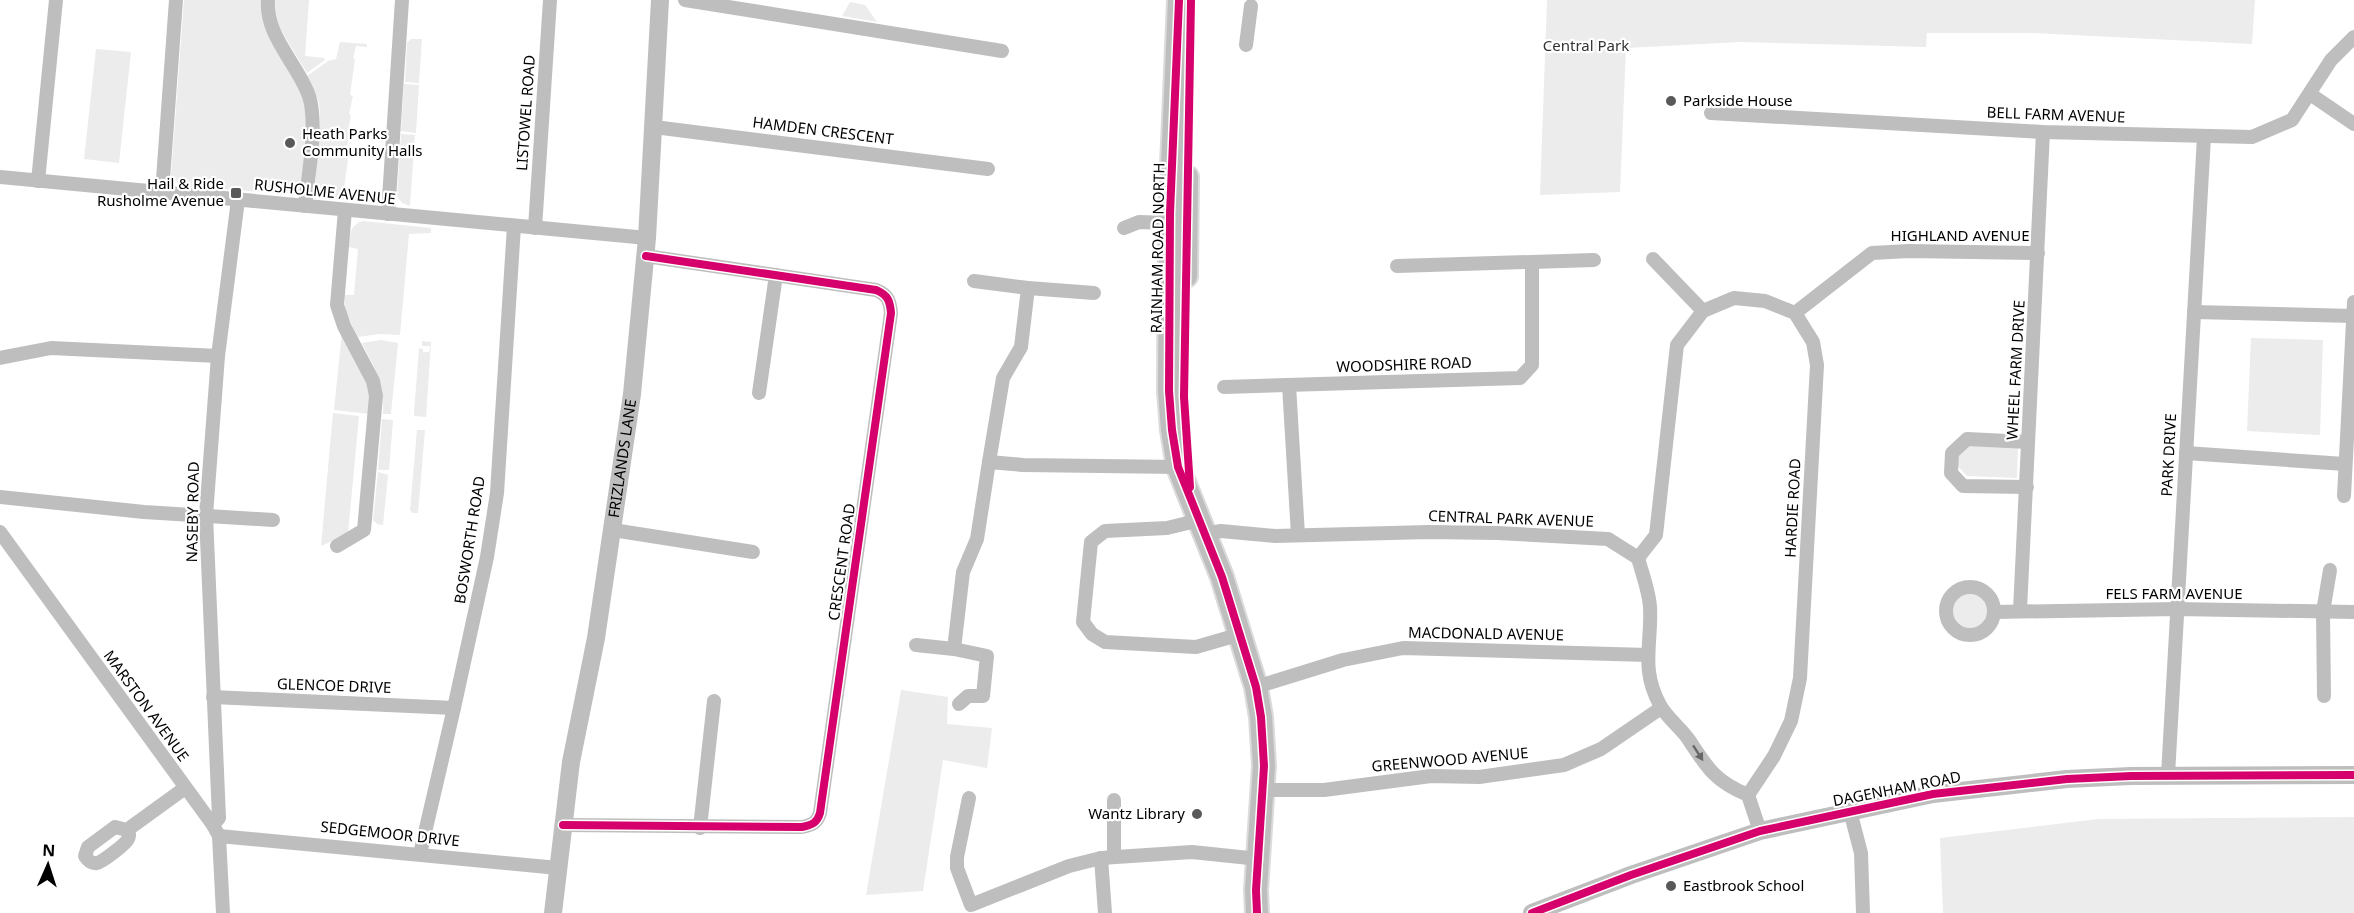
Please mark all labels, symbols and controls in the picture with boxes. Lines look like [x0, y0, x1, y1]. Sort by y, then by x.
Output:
park label: Central Park [1543, 35, 1629, 55]
street label: LISTOWEL ROAD [511, 54, 539, 172]
place label: Parkside House [1683, 90, 1792, 110]
marker: Parkside House [1664, 94, 1678, 108]
street label: BELL FARM AVENUE [1986, 102, 2126, 126]
street label: HAMDEN CRESCENT [752, 111, 895, 149]
place label: Heath Parks Community Halls [302, 123, 422, 160]
marker: Heath Parks Community Halls [283, 136, 297, 150]
street label: RAINHAM ROAD NORTH [1146, 162, 1168, 333]
place label: Hail & Ride Rusholme Avenue [97, 173, 224, 210]
street label: RUSHOLME AVENUE [253, 174, 397, 208]
marker: Hail & Ride Rusholme Avenue [229, 186, 243, 200]
street label: HIGHLAND AVENUE [1891, 225, 2029, 245]
street label: WHEEL FARM DRIVE [2001, 299, 2029, 440]
street label: WOODSHIRE ROAD [1336, 352, 1472, 376]
street label: FRIZLANDS LANE [603, 398, 640, 519]
street label: PARK DRIVE [2156, 413, 2180, 497]
street label: HARDIE ROAD [1779, 458, 1805, 558]
street label: NASEBY ROAD [181, 461, 203, 563]
street label: BOSWORTH ROAD [449, 474, 489, 605]
street label: CRESCENT ROAD [823, 502, 859, 622]
street label: CENTRAL PARK AVENUE [1428, 505, 1594, 531]
street label: FELS FARM AVENUE [2105, 583, 2243, 603]
street label: MACDONALD AVENUE [1408, 622, 1564, 644]
street label: MARSTON AVENUE [100, 646, 194, 765]
street label: GLENCOE DRIVE [277, 673, 392, 697]
street label: GREENWOOD AVENUE [1371, 742, 1529, 776]
one-way arrow [1692, 745, 1703, 761]
street label: DAGENHAM ROAD [1831, 766, 1963, 810]
place label: Wantz Library [1088, 803, 1185, 823]
marker: Wantz Library [1190, 807, 1204, 821]
street label: SEDGEMOOR DRIVE [320, 816, 461, 850]
north arrow [18, 835, 78, 895]
text: N [42, 839, 56, 861]
place label: Eastbrook School [1683, 875, 1804, 895]
marker: Eastbrook School [1664, 879, 1678, 893]

